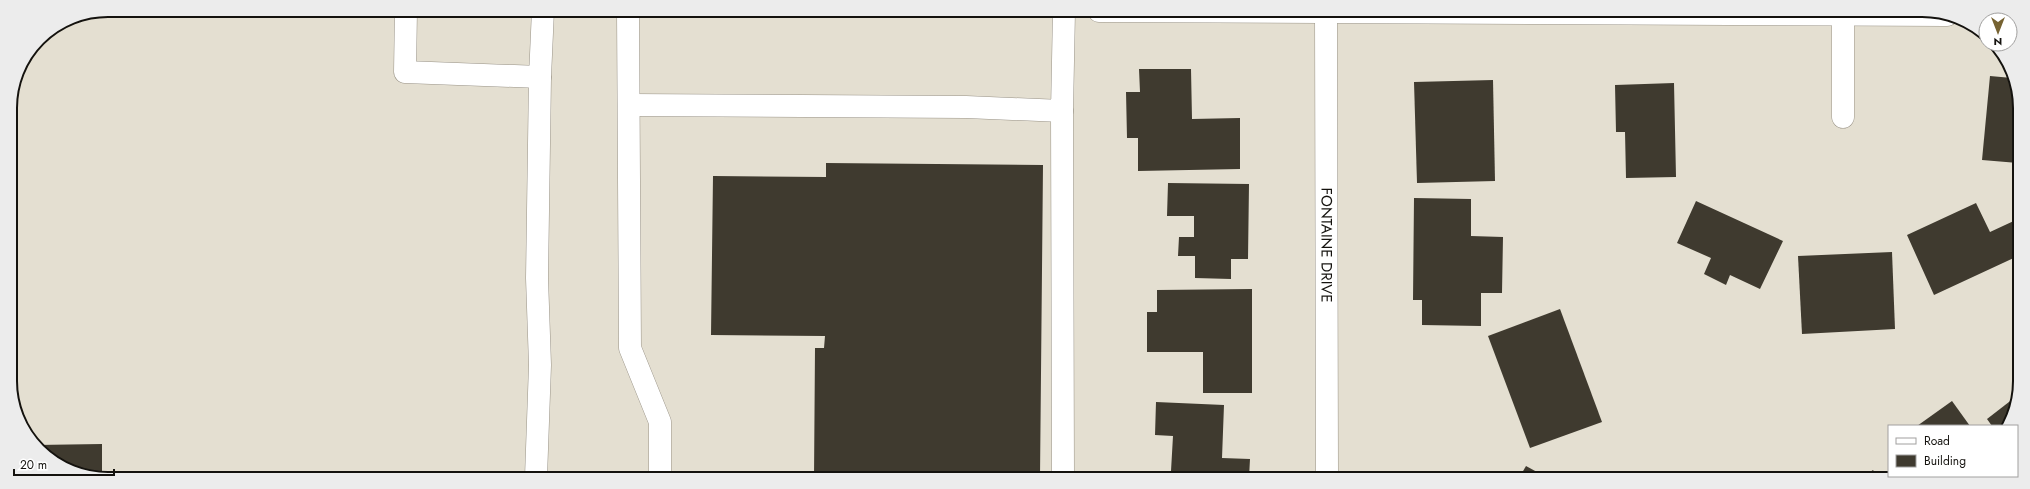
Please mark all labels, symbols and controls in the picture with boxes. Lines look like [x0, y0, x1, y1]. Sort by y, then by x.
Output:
north arrow [1978, 12, 2018, 52]
text: N [1994, 34, 2002, 50]
street label: FONTAINE DRIVE [1315, 187, 1338, 303]
legend [1888, 425, 2018, 477]
text: Road [1924, 432, 1950, 450]
scale bar [14, 451, 114, 477]
text: Building [1924, 452, 1966, 470]
text: 20 m [20, 456, 47, 474]

